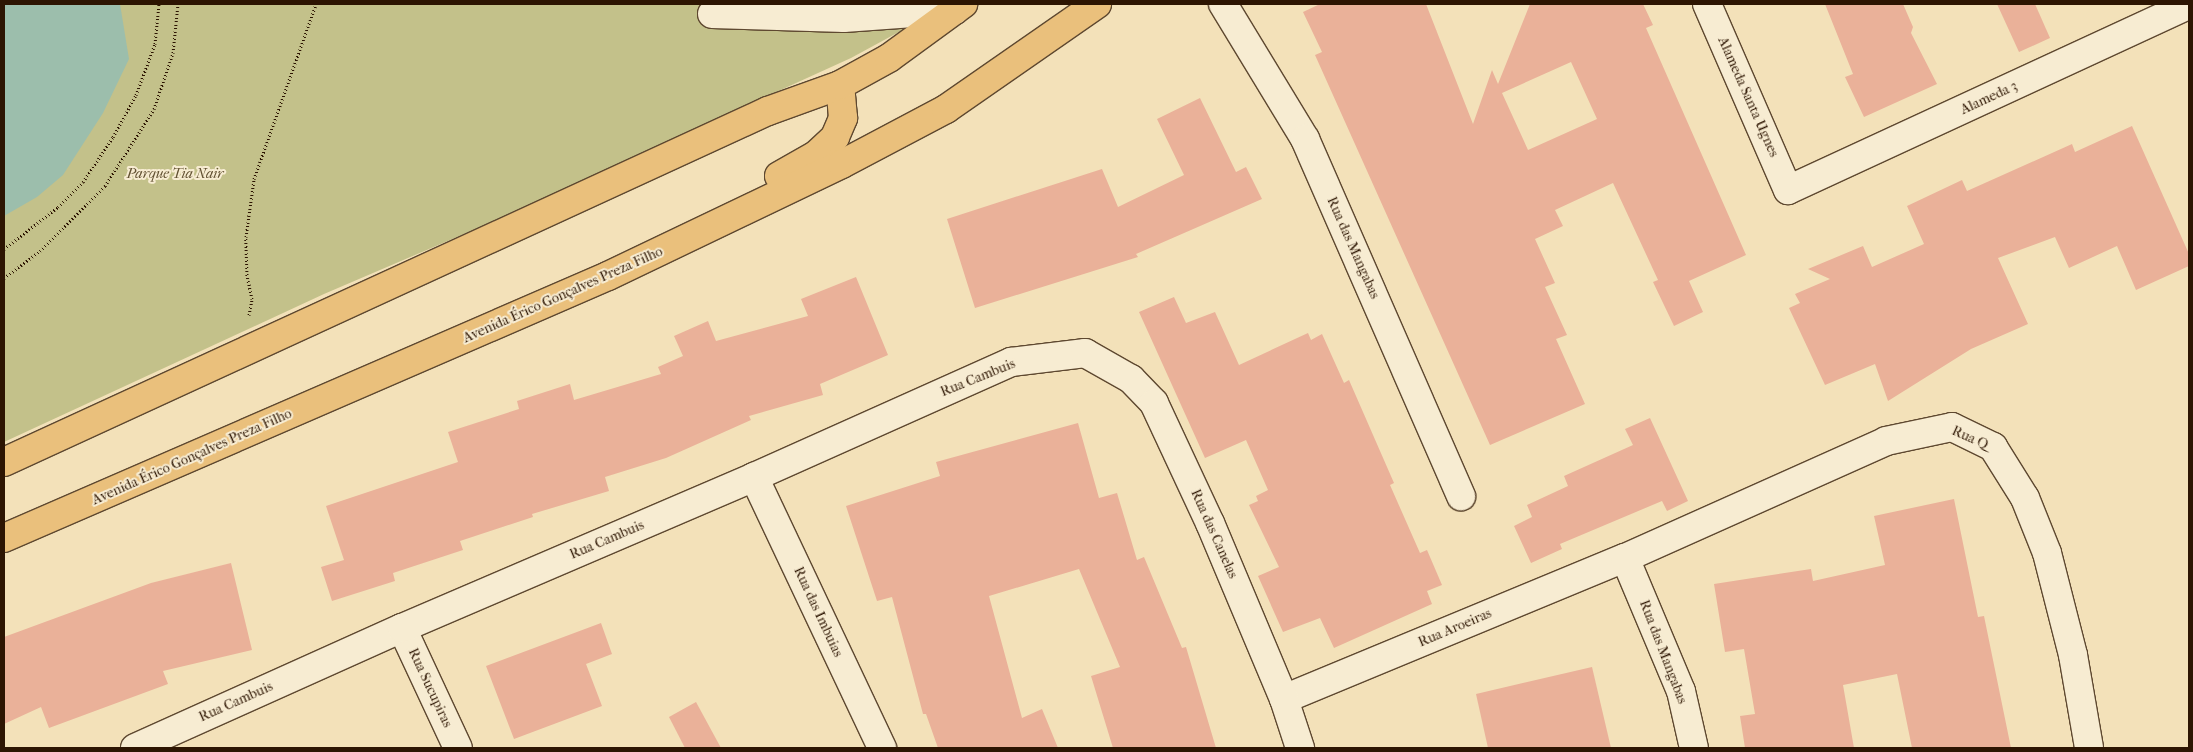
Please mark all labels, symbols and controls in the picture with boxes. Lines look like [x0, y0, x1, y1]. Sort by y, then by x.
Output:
street label: Alameda Santa Ugnes [1714, 34, 1782, 160]
street label: Alameda 3 [1958, 78, 2020, 118]
park label: Parque Tia Nair [126, 166, 224, 182]
street label: Rua das Mangabas [1323, 194, 1383, 302]
street label: Avenida Érico Gonçalves Preza Filho [460, 243, 666, 347]
street label: Rua Cambuis [938, 355, 1018, 401]
street label: Avenida Érico Gonçalves Preza Filho [89, 405, 295, 509]
street label: Rua Q [1949, 423, 1991, 453]
street label: Rua das Canelas [1187, 487, 1241, 581]
street label: Rua Cambuis [567, 517, 647, 563]
street label: Rua das Imbuias [790, 564, 846, 660]
street label: Rua das Mangabas [1635, 598, 1691, 706]
street label: Rua Aroeiras [1416, 605, 1494, 651]
street label: Rua Sucupiras [404, 646, 456, 730]
street label: Rua Cambuis [196, 678, 276, 726]

